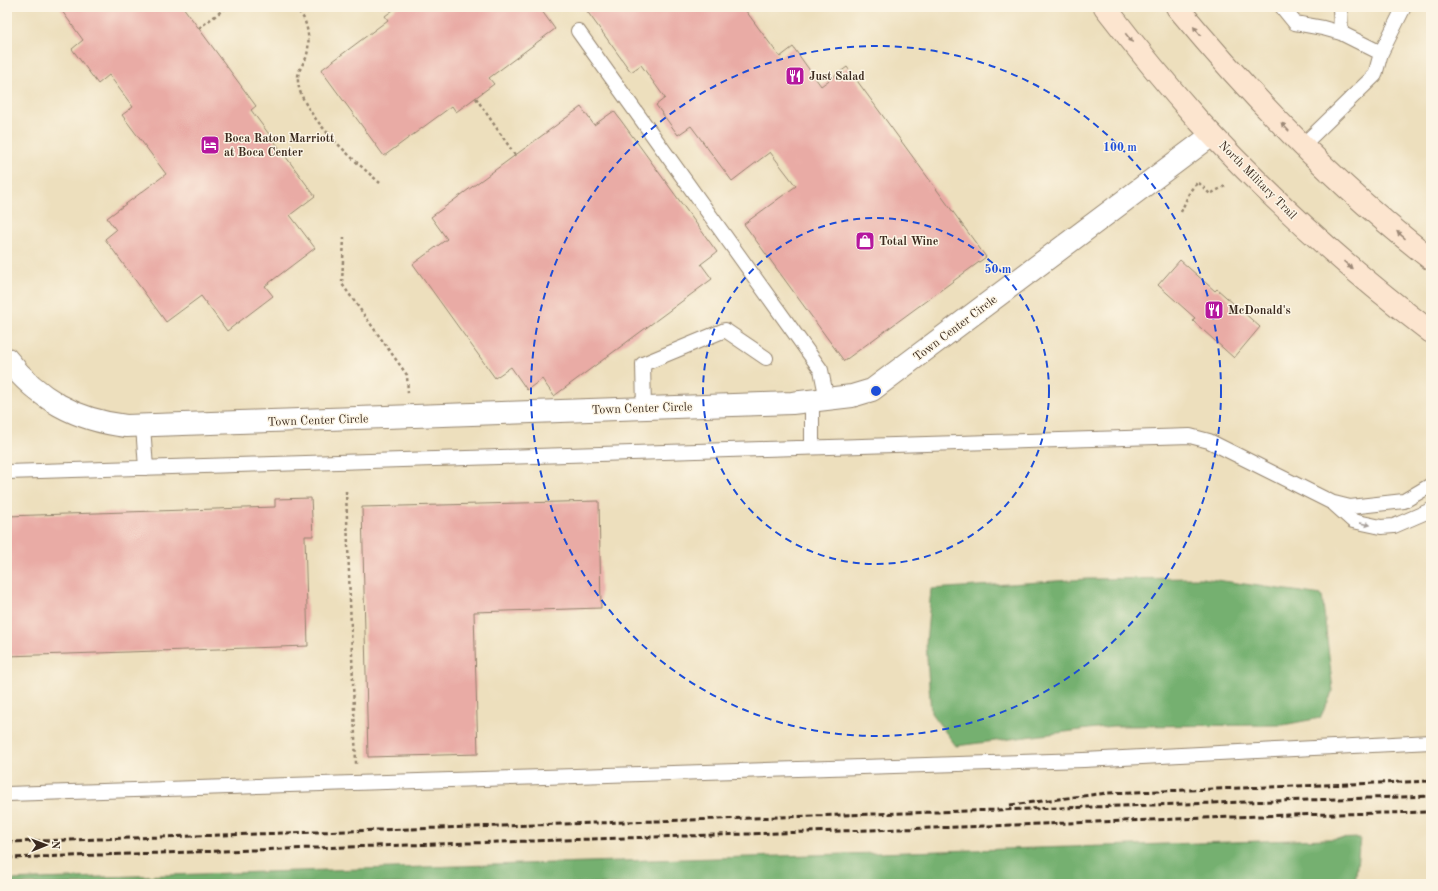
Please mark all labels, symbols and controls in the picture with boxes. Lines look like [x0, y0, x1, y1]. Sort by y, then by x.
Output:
one-way arrow [1193, 26, 1202, 37]
one-way arrow [1124, 32, 1133, 43]
restaurant icon: Just Salad [784, 65, 806, 87]
place label: Just Salad [809, 71, 865, 83]
one-way arrow [1280, 122, 1290, 132]
place label: Boca Raton Marriott at Boca Center [224, 133, 335, 159]
hotel icon: Boca Raton Marriott at Boca Center [199, 134, 221, 156]
street label: North Military Trail [1216, 139, 1299, 222]
text: 100 m [1103, 142, 1137, 154]
shop icon: Total Wine [854, 230, 876, 252]
one-way arrow [1396, 230, 1406, 239]
place label: Total Wine [879, 236, 939, 248]
one-way arrow [1343, 260, 1353, 269]
text: 50 m [985, 263, 1012, 276]
street label: Town Center Circle [912, 293, 1000, 364]
restaurant icon: McDonald's [1203, 299, 1225, 321]
place label: McDonald's [1228, 305, 1291, 317]
centre of rings [869, 384, 883, 398]
street label: Town Center Circle [591, 401, 693, 417]
street label: Town Center Circle [267, 413, 369, 429]
one-way arrow [1359, 521, 1371, 527]
north arrow [26, 825, 66, 865]
text: N [49, 841, 60, 850]

